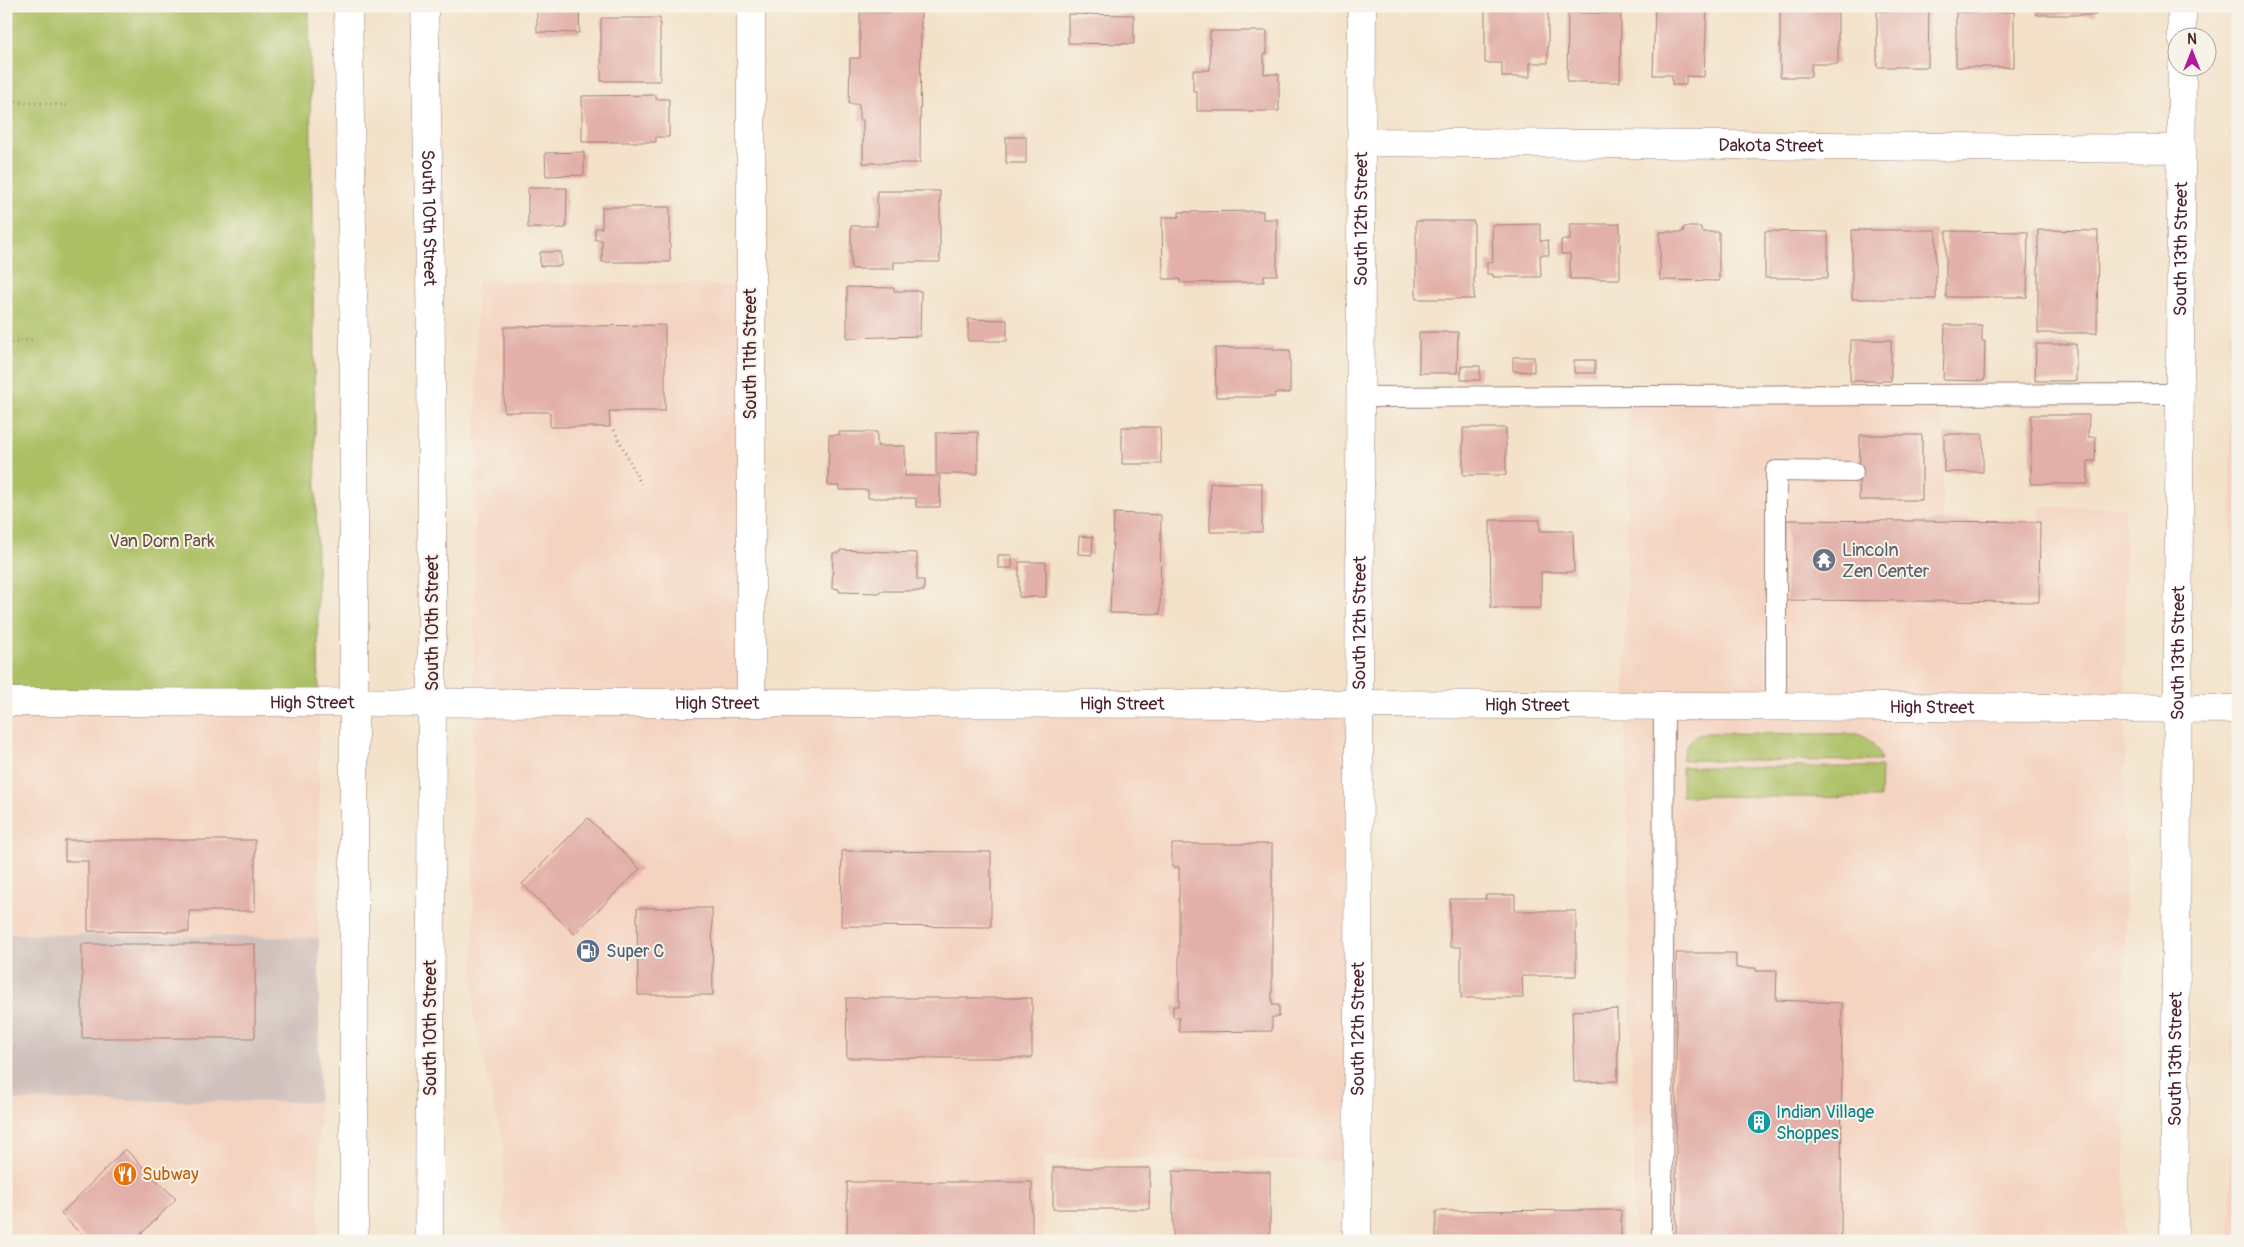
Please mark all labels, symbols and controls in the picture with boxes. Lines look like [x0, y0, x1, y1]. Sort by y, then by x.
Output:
north arrow [2166, 28, 2216, 78]
text: N [2187, 31, 2197, 48]
street label: Dakota Street [1718, 134, 1824, 158]
street label: South 10th Street [416, 149, 441, 287]
street label: South 12th Street [1350, 151, 1373, 286]
street label: South 13th Street [2169, 181, 2193, 316]
street label: South 11th Street [739, 288, 762, 420]
park label: Van Dorn Park [109, 530, 215, 553]
place label: Lincoln Zen Center [1842, 539, 1930, 583]
temple icon: Lincoln Zen Center [1811, 547, 1837, 573]
street label: South 10th Street [421, 554, 444, 691]
street label: South 12th Street [1348, 555, 1372, 690]
street label: South 13th Street [2167, 585, 2190, 720]
street label: High Street [269, 691, 355, 715]
street label: High Street [674, 692, 760, 715]
street label: High Street [1079, 693, 1165, 716]
street label: High Street [1484, 694, 1570, 717]
street label: High Street [1889, 696, 1975, 720]
fuel station icon: Super C [575, 938, 601, 964]
place label: Super C [606, 940, 664, 963]
street label: South 10th Street [419, 959, 442, 1096]
street label: South 12th Street [1347, 961, 1370, 1096]
street label: South 13th Street [2164, 991, 2188, 1126]
place label: Indian Village Shoppes [1776, 1101, 1874, 1145]
building icon: Indian Village Shoppes [1746, 1109, 1772, 1135]
restaurant icon: Subway [112, 1161, 138, 1187]
place label: Subway [142, 1163, 199, 1186]

